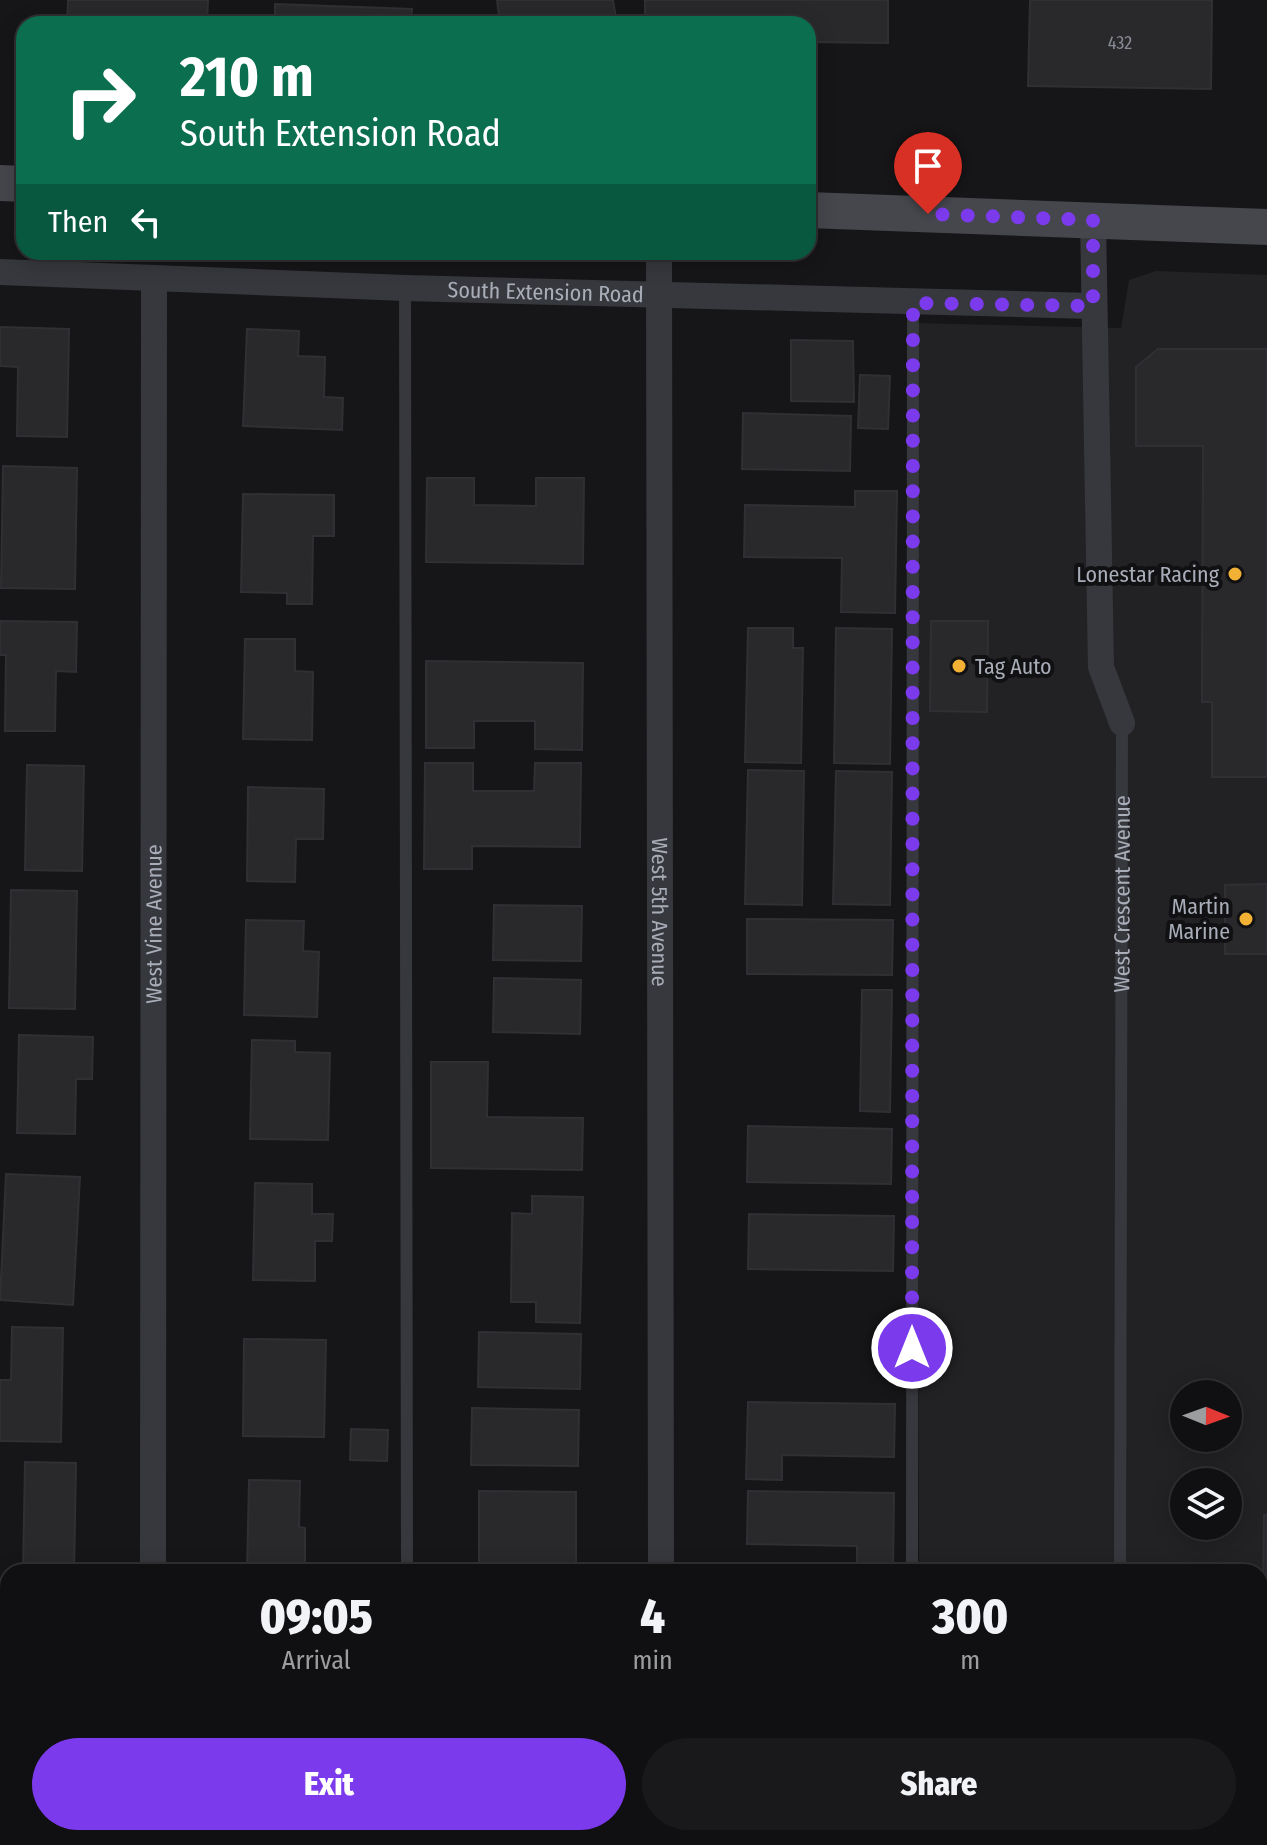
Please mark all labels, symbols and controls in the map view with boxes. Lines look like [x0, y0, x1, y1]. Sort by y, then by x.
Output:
house number: 432 [1108, 32, 1132, 54]
text: 210 m [180, 44, 314, 111]
icon: right [48, 48, 152, 152]
text: South Extension Road [180, 112, 501, 156]
pin [894, 132, 962, 214]
icon: arrive [906, 144, 950, 188]
icon: left [124, 200, 168, 244]
text: Then [48, 204, 108, 240]
street label: South Extension Road [447, 276, 644, 308]
place label: Lonestar Racing [1076, 561, 1220, 588]
marker: Lonestar Racing [1226, 565, 1244, 583]
place label: Tag Auto [975, 653, 1052, 680]
marker: Tag Auto [950, 657, 968, 675]
street label: West Crescent Avenue [1108, 795, 1135, 993]
street label: West 5th Avenue [646, 837, 674, 987]
street label: West Vine Avenue [140, 844, 167, 1004]
place label: Martin Marine [1168, 893, 1230, 945]
marker: Martin Marine [1237, 910, 1255, 928]
position arrow [870, 1306, 954, 1390]
north arrow [1170, 1380, 1242, 1452]
map controls [1170, 1380, 1242, 1540]
button: layers [1170, 1468, 1242, 1540]
text: 09:05 [260, 1588, 373, 1646]
text: 4 [640, 1588, 665, 1646]
text: 300 [932, 1588, 1008, 1646]
text: Arrival [282, 1645, 351, 1676]
text: min [632, 1645, 673, 1676]
text: m [960, 1645, 980, 1676]
button: Exit [32, 1738, 626, 1830]
button: Share [642, 1738, 1236, 1830]

